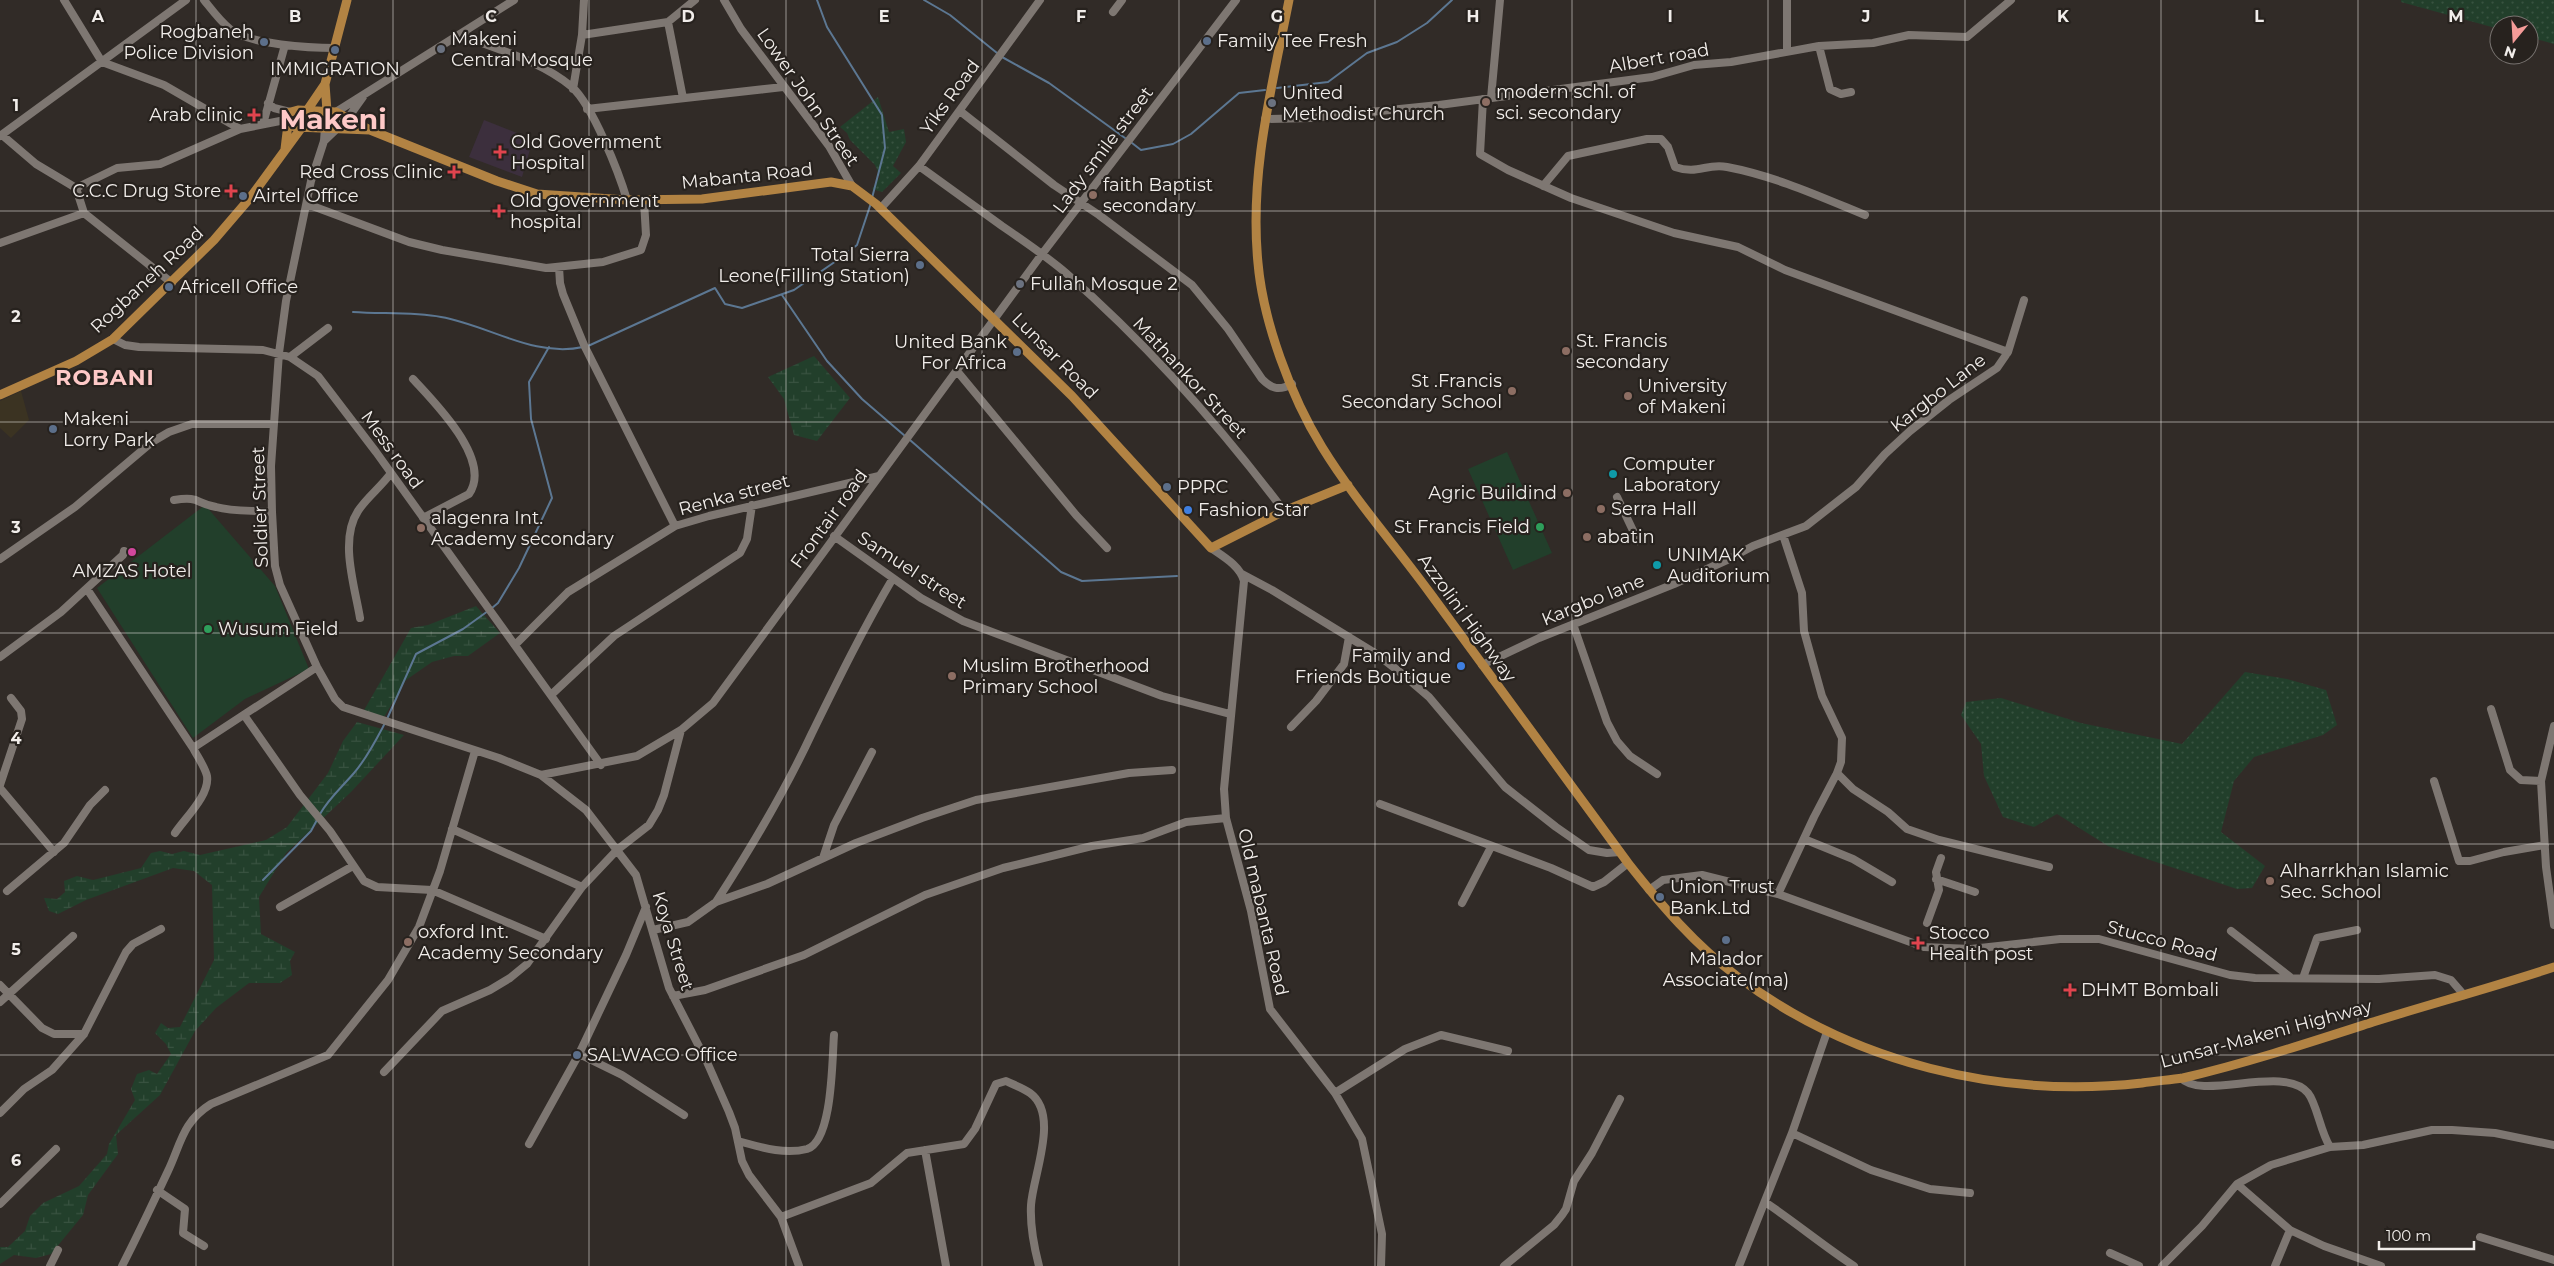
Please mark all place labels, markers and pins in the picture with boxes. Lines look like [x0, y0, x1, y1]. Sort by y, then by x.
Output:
place label: Rogbaneh Police Division [123, 21, 254, 64]
place label: Makeni Central Mosque [451, 28, 593, 71]
place label: Family Tee Fresh [1217, 30, 1368, 52]
marker: Family Tee Fresh [1201, 35, 1213, 47]
marker: Rogbaneh Police Division [258, 36, 270, 48]
marker: Makeni Central Mosque [435, 43, 447, 55]
marker: IMMIGRATION [329, 44, 341, 56]
place label: IMMIGRATION [270, 58, 400, 80]
place label: modern schl. of sci. secondary [1496, 81, 1636, 124]
place label: United Methodist Church [1282, 82, 1445, 125]
marker: modern schl. of sci. secondary [1480, 96, 1492, 108]
marker: United Methodist Church [1266, 97, 1278, 109]
place label: Arab clinic [149, 104, 243, 126]
marker: Arab clinic [247, 108, 261, 122]
place label: Old Government Hospital [511, 131, 662, 174]
marker: Old Government Hospital [493, 145, 507, 159]
place label: Red Cross Clinic [299, 161, 443, 183]
marker: Red Cross Clinic [447, 165, 461, 179]
place label: faith Baptist secondary [1103, 174, 1213, 217]
place label: C.C.C Drug Store [72, 180, 221, 202]
marker: C.C.C Drug Store [225, 185, 237, 197]
place label: Airtel Office [253, 185, 359, 207]
marker: faith Baptist secondary [1087, 189, 1099, 201]
marker: Airtel Office [237, 190, 249, 202]
place label: Old government hospital [510, 190, 659, 233]
marker: Old government hospital [492, 204, 506, 218]
place label: Total Sierra Leone(Filling Station) [718, 244, 910, 287]
marker: Total Sierra Leone(Filling Station) [914, 259, 926, 271]
place label: Fullah Mosque 2 [1030, 273, 1178, 295]
place label: Africell Office [179, 276, 298, 298]
marker: Fullah Mosque 2 [1014, 278, 1026, 290]
marker: Africell Office [163, 281, 175, 293]
place label: St. Francis secondary [1576, 330, 1669, 373]
place label: United Bank For Africa [894, 331, 1007, 374]
marker: St. Francis secondary [1560, 345, 1572, 357]
marker: United Bank For Africa [1011, 346, 1023, 358]
place label: St .Francis Secondary School [1342, 370, 1502, 413]
place label: University of Makeni [1638, 375, 1727, 418]
marker: St .Francis Secondary School [1506, 385, 1518, 397]
marker: University of Makeni [1622, 390, 1634, 402]
place label: Makeni Lorry Park [63, 408, 155, 451]
marker: Makeni Lorry Park [47, 423, 59, 435]
place label: Computer Laboratory [1623, 453, 1720, 496]
marker: Computer Laboratory [1607, 468, 1619, 480]
place label: PPRC [1177, 476, 1229, 498]
marker: PPRC [1161, 481, 1173, 493]
place label: Agric Buildind [1428, 482, 1557, 504]
marker: Agric Buildind [1561, 487, 1573, 499]
place label: Serra Hall [1611, 498, 1697, 520]
place label: Fashion Star [1198, 499, 1309, 521]
marker: Serra Hall [1595, 503, 1607, 515]
marker: Fashion Star [1182, 504, 1194, 516]
place label: alagenra Int. Academy secondary [431, 507, 614, 550]
place label: St Francis Field [1394, 516, 1530, 538]
marker: St Francis Field [1534, 521, 1546, 533]
marker: alagenra Int. Academy secondary [415, 522, 427, 534]
place label: abatin [1597, 526, 1655, 548]
marker: abatin [1581, 531, 1593, 543]
place label: UNIMAK Auditorium [1667, 544, 1770, 587]
marker: AMZAS Hotel [126, 546, 138, 558]
marker: UNIMAK Auditorium [1651, 559, 1663, 571]
place label: AMZAS Hotel [72, 560, 192, 582]
place label: Wusum Field [218, 618, 338, 640]
marker: Wusum Field [202, 623, 214, 635]
place label: Family and Friends Boutique [1295, 645, 1451, 688]
place label: Muslim Brotherhood Primary School [962, 655, 1150, 698]
marker: Family and Friends Boutique [1455, 660, 1467, 672]
marker: Muslim Brotherhood Primary School [946, 670, 958, 682]
place label: Alharrkhan Islamic Sec. School [2280, 860, 2449, 903]
marker: Alharrkhan Islamic Sec. School [2264, 875, 2276, 887]
place label: Union Trust Bank.Ltd [1670, 876, 1775, 919]
marker: Union Trust Bank.Ltd [1654, 891, 1666, 903]
place label: oxford Int. Academy Secondary [418, 921, 603, 964]
place label: Stocco Health post [1929, 922, 2033, 965]
marker: Malador Associate(ma) [1720, 934, 1732, 946]
marker: oxford Int. Academy Secondary [402, 936, 414, 948]
marker: Stocco Health post [1911, 936, 1925, 950]
place label: Malador Associate(ma) [1663, 948, 1789, 991]
place label: DHMT Bombali [2081, 979, 2219, 1001]
marker: DHMT Bombali [2063, 983, 2077, 997]
place label: SALWACO Office [587, 1044, 738, 1066]
marker: SALWACO Office [571, 1049, 583, 1061]

